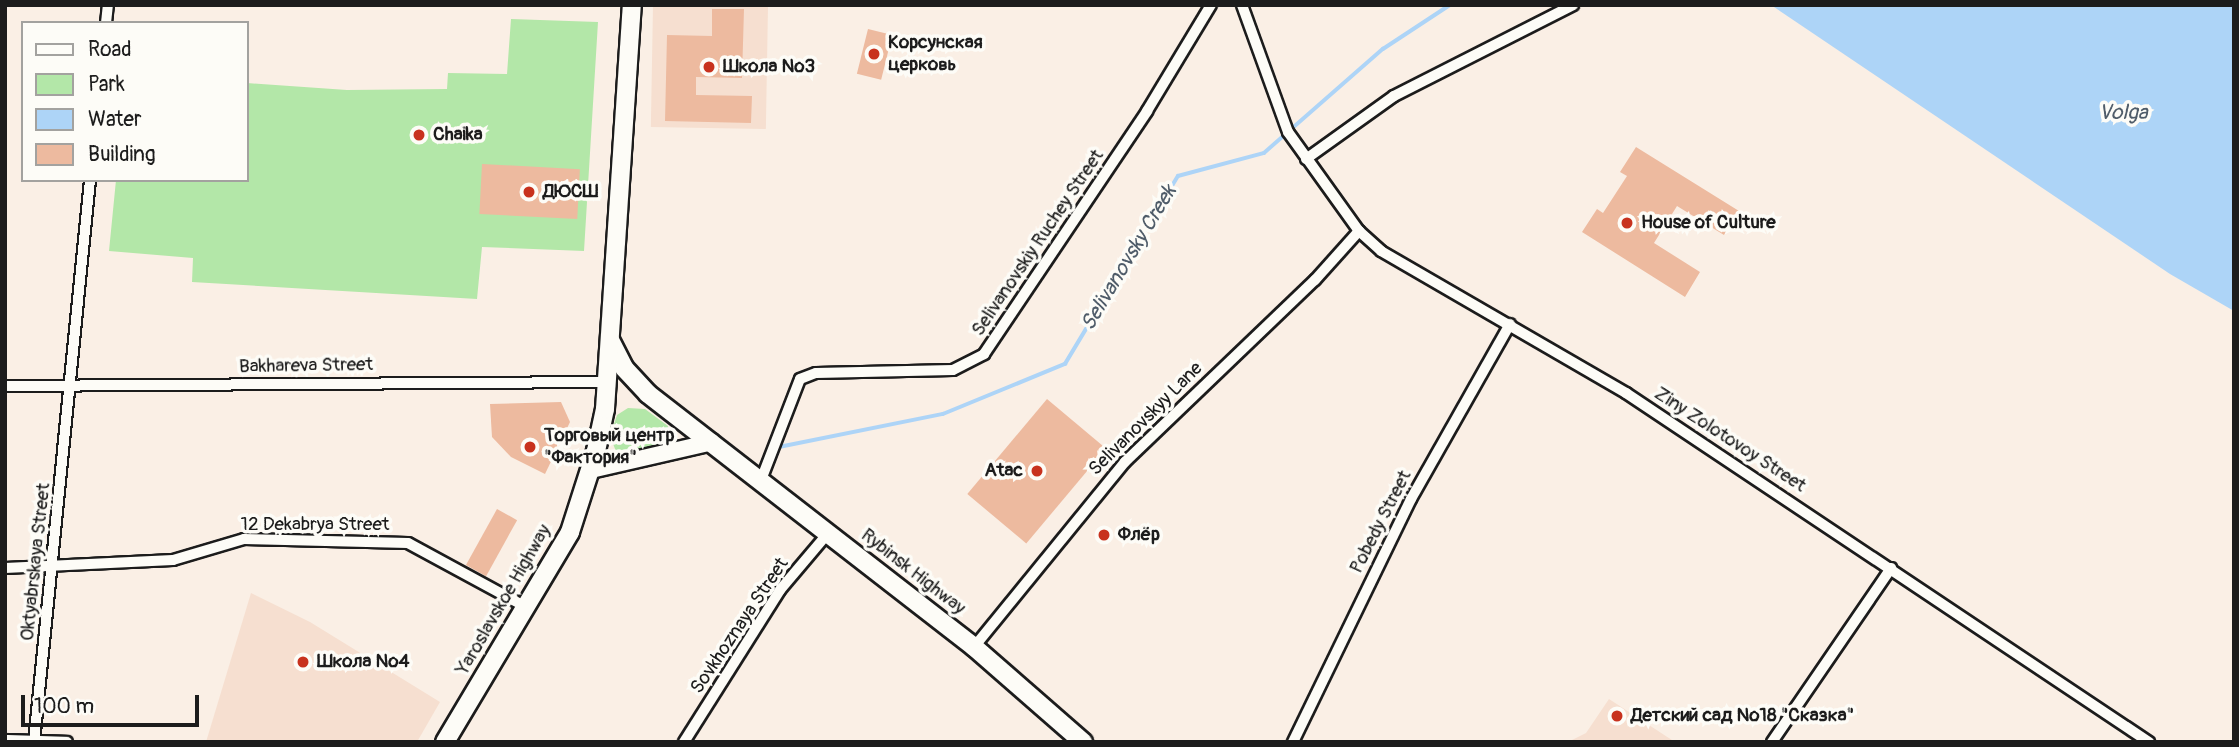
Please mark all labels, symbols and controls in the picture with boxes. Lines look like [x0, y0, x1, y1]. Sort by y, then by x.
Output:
legend [21, 21, 248, 182]
place label: Корсунская церковь [888, 32, 983, 76]
text: Road [88, 36, 132, 63]
marker: Корсунская церковь [866, 46, 882, 62]
place label: Школа №3 [723, 56, 815, 78]
marker: Школа №3 [701, 59, 717, 75]
text: Park [88, 71, 125, 98]
water label: Volga [2098, 100, 2148, 126]
text: Water [88, 106, 141, 133]
place label: Chaika [433, 124, 483, 146]
marker: Chaika [411, 127, 427, 143]
text: Building [88, 141, 155, 168]
street label: Selivanovskiy Ruchey Street [967, 145, 1109, 341]
place label: ДЮСШ [543, 181, 598, 203]
water label: Selivanovsky Creek [1076, 181, 1182, 335]
marker: ДЮСШ [521, 184, 537, 200]
place label: House of Culture [1641, 212, 1776, 234]
marker: House of Culture [1619, 215, 1635, 231]
street label: Bakhareva Street [239, 353, 373, 379]
street label: Selivanovskyy Lane [1084, 357, 1208, 481]
street label: Ziny Zolotovoy Street [1650, 382, 1810, 498]
place label: Торговый центр "Фактория" [544, 425, 674, 469]
marker: Торговый центр "Фактория" [522, 439, 538, 455]
place label: Atac [985, 460, 1023, 482]
marker: Atac [1029, 463, 1045, 479]
street label: Pobedy Street [1345, 467, 1417, 577]
street label: Oktyabrskaya Street [16, 482, 56, 642]
street label: 12 Dekabrya Street [241, 514, 389, 536]
street label: Yaroslavskoe Highway [452, 521, 556, 679]
street label: Rybinsk Highway [856, 524, 970, 620]
place label: Флёр [1118, 524, 1160, 546]
marker: Флёр [1096, 527, 1112, 543]
street label: Sovkhoznaya Street [686, 554, 794, 698]
place label: Школа №4 [317, 651, 410, 673]
marker: Школа №4 [295, 654, 311, 670]
scale bar [24, 680, 203, 724]
text: 100 m [34, 693, 94, 720]
place label: Детский сад №18 "Сказка" [1631, 705, 1854, 727]
marker: Детский сад №18 "Сказка" [1609, 708, 1625, 724]

